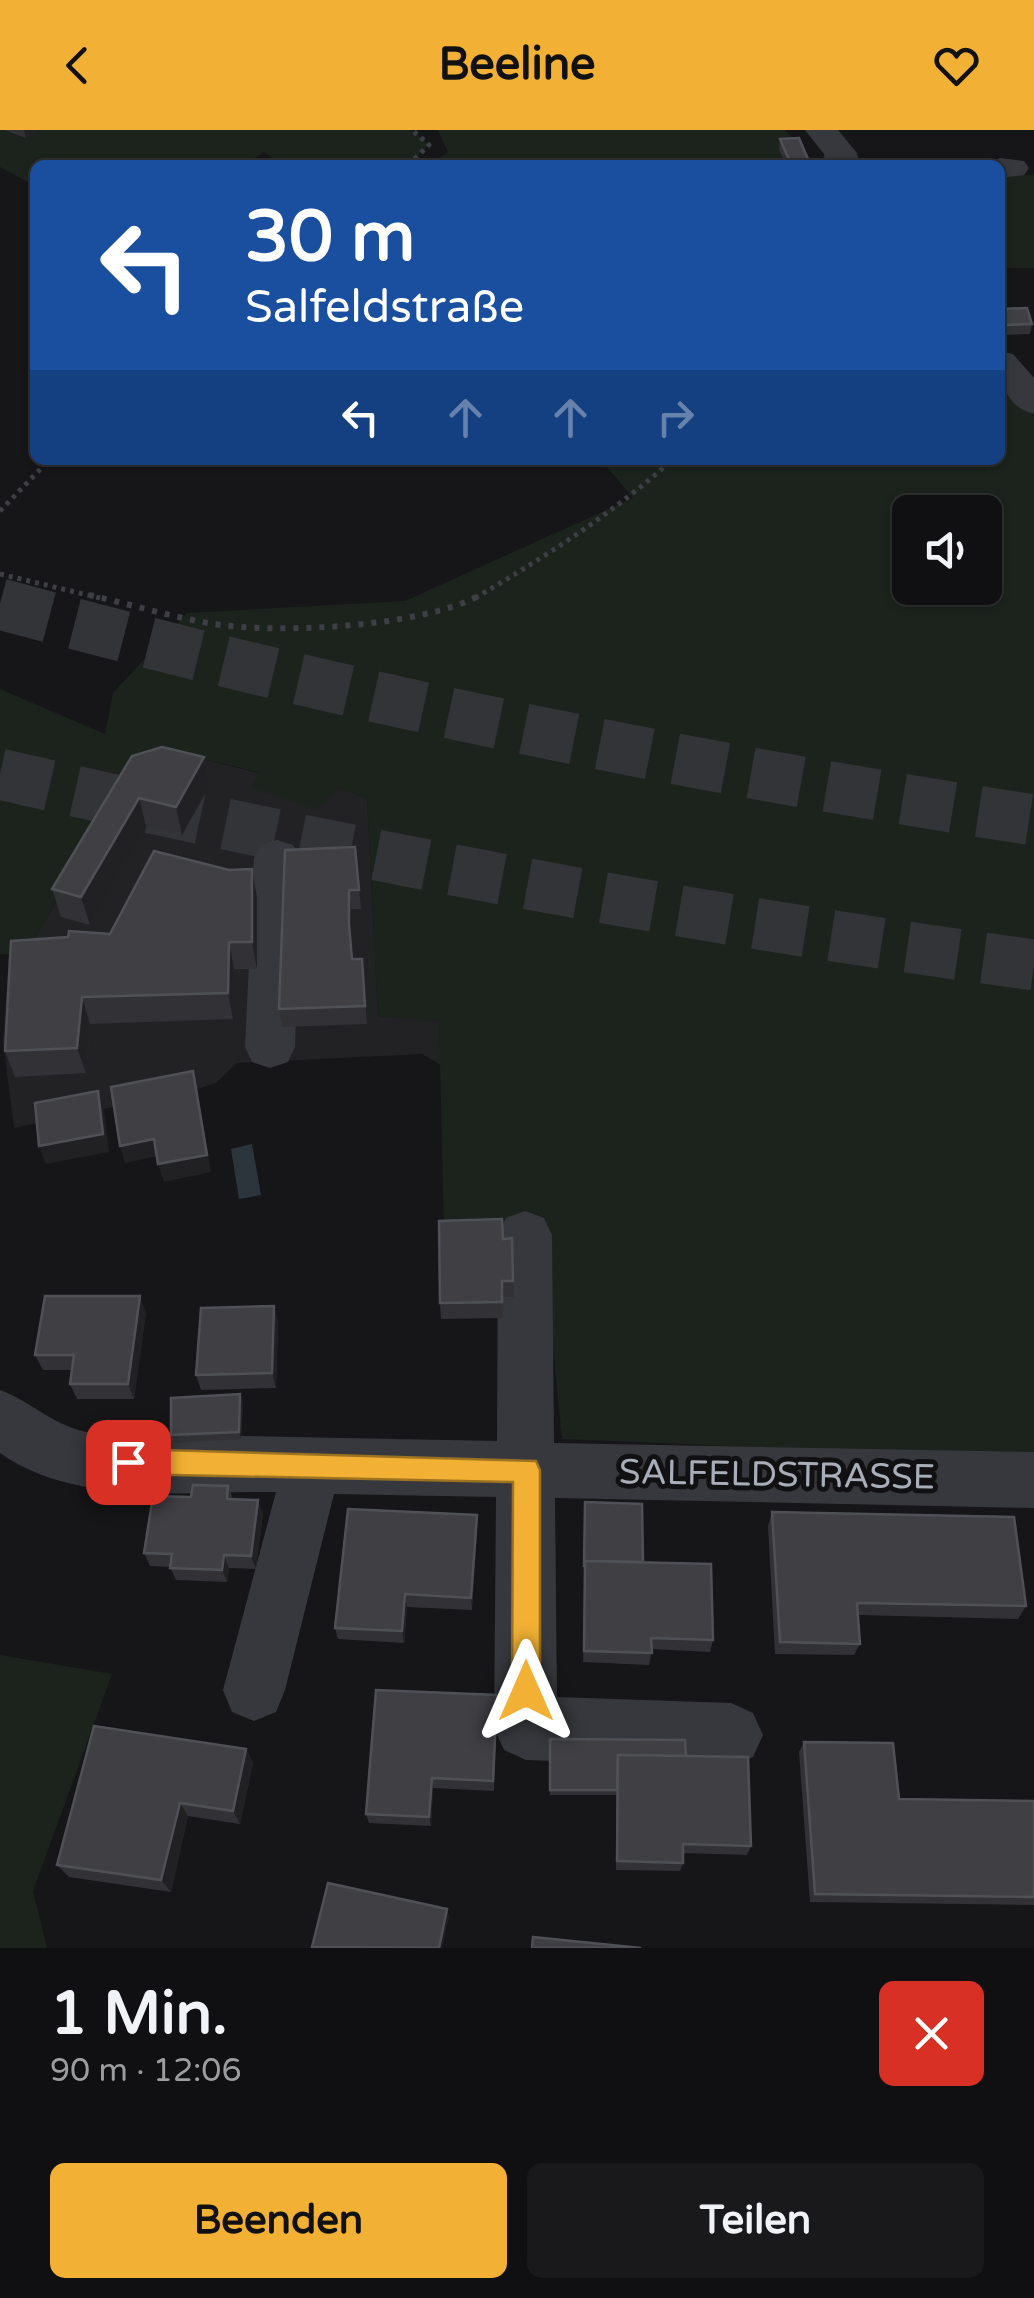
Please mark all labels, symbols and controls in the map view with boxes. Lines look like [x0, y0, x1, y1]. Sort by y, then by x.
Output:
icon: back [50, 38, 105, 93]
text: Beeline [438, 38, 596, 92]
icon: heart [929, 38, 984, 93]
text: 30 m [245, 196, 415, 280]
icon: left [80, 200, 210, 330]
text: Salfeldstraße [245, 281, 524, 335]
icon: left [333, 390, 388, 445]
icon: ahead [438, 390, 493, 445]
icon: ahead [543, 390, 598, 445]
icon: right [648, 390, 703, 445]
map controls [892, 495, 1002, 605]
button: sound [892, 495, 1002, 605]
pin [86, 1420, 171, 1505]
icon: arrive [101, 1435, 156, 1490]
street label: SALFELDSTRASSE [619, 1451, 935, 1499]
position arrow [474, 1639, 578, 1743]
text: 1 Min. [50, 1978, 228, 2050]
button: close [879, 1981, 984, 2086]
text: 90 m · 12:06 [50, 2052, 242, 2090]
button: Beenden [50, 2163, 507, 2278]
button: Teilen [527, 2163, 984, 2278]

